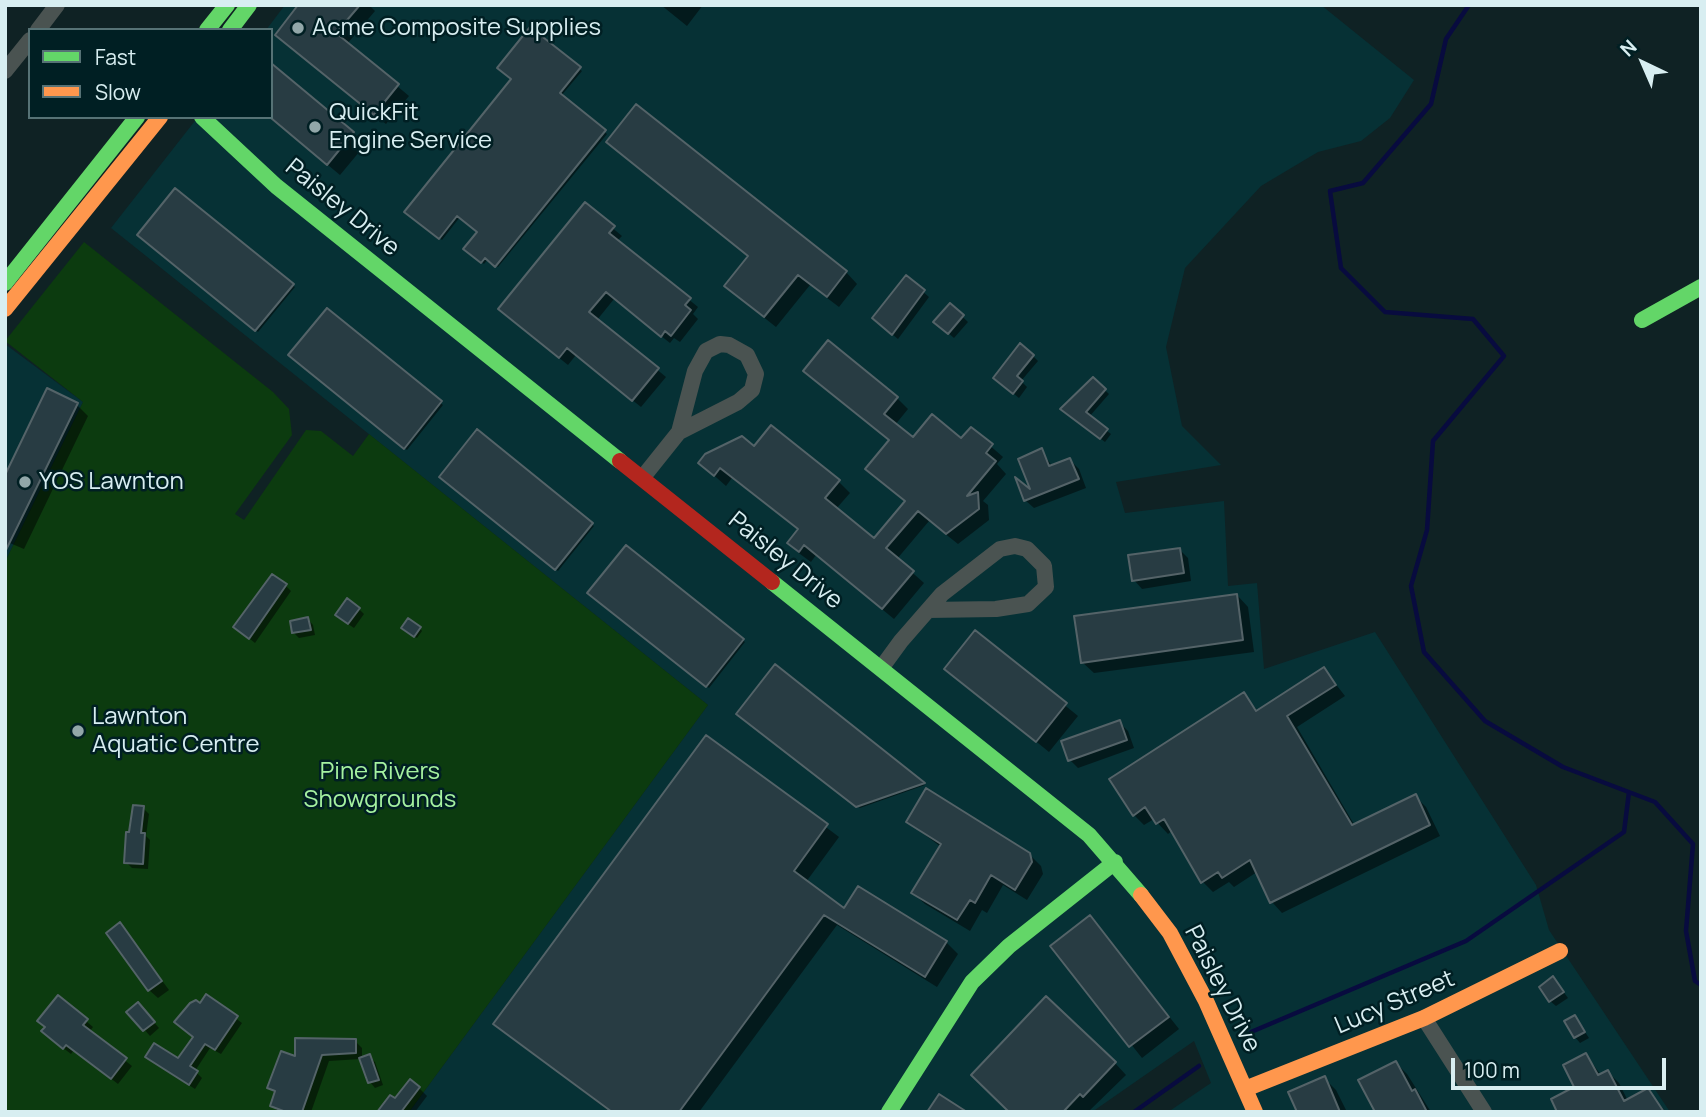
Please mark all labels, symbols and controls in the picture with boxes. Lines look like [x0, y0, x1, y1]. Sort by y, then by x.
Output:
place label: Acme Composite Supplies [312, 14, 601, 42]
marker: Acme Composite Supplies [290, 20, 306, 36]
legend [28, 28, 273, 119]
north arrow [1608, 28, 1678, 98]
text: N [1614, 34, 1642, 62]
text: Fast [95, 43, 136, 71]
text: Slow [95, 78, 141, 106]
place label: QuickFit Engine Service [329, 99, 492, 155]
marker: QuickFit Engine Service [307, 119, 323, 135]
street label: Paisley Drive [279, 153, 405, 263]
place label: YOS Lawnton [39, 468, 184, 496]
marker: YOS Lawnton [17, 474, 33, 490]
street label: Paisley Drive [722, 506, 848, 616]
place label: Lawnton Aquatic Centre [92, 703, 259, 759]
marker: Lawnton Aquatic Centre [70, 723, 86, 739]
park label: Pine Rivers Showgrounds [304, 758, 456, 814]
street label: Paisley Drive [1178, 921, 1266, 1057]
street label: Lucy Street [1331, 965, 1459, 1041]
scale bar [1454, 1044, 1669, 1088]
text: 100 m [1464, 1056, 1520, 1084]

